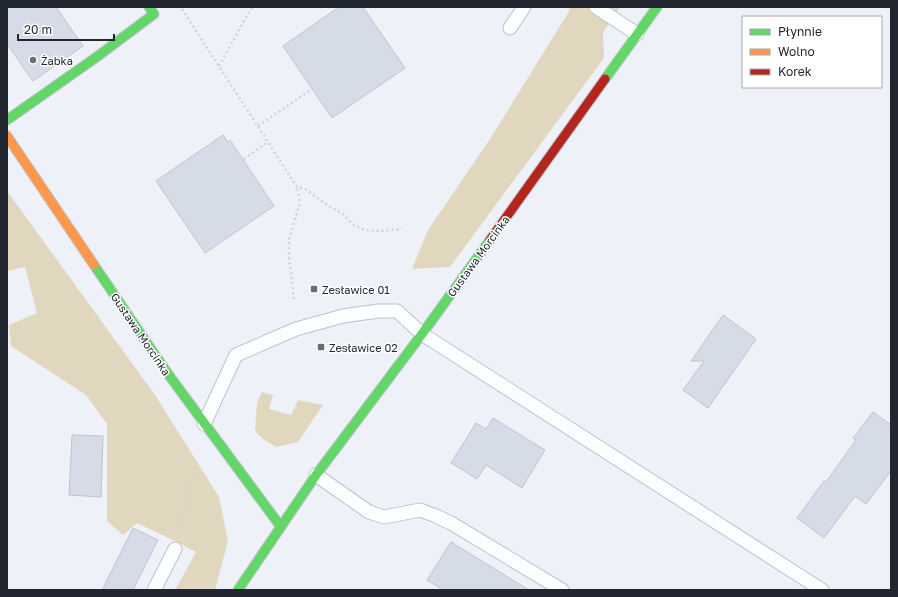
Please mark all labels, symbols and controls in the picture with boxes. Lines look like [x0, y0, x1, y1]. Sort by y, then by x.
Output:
scale bar [18, 16, 114, 42]
legend [742, 16, 882, 88]
text: 20 m [24, 22, 52, 37]
text: Płynnie [778, 24, 822, 39]
text: Wolno [778, 44, 815, 59]
place label: Żabka [41, 54, 73, 67]
marker: Żabka [28, 55, 38, 65]
text: Korek [778, 64, 812, 79]
street label: Gustawa Morcinka [444, 213, 512, 299]
place label: Zesławice 01 [322, 283, 390, 296]
marker: Zesławice 01 [309, 284, 319, 294]
street label: Gustawa Morcinka [109, 290, 173, 378]
place label: Zesławice 02 [329, 341, 398, 354]
marker: Zesławice 02 [316, 342, 326, 352]

